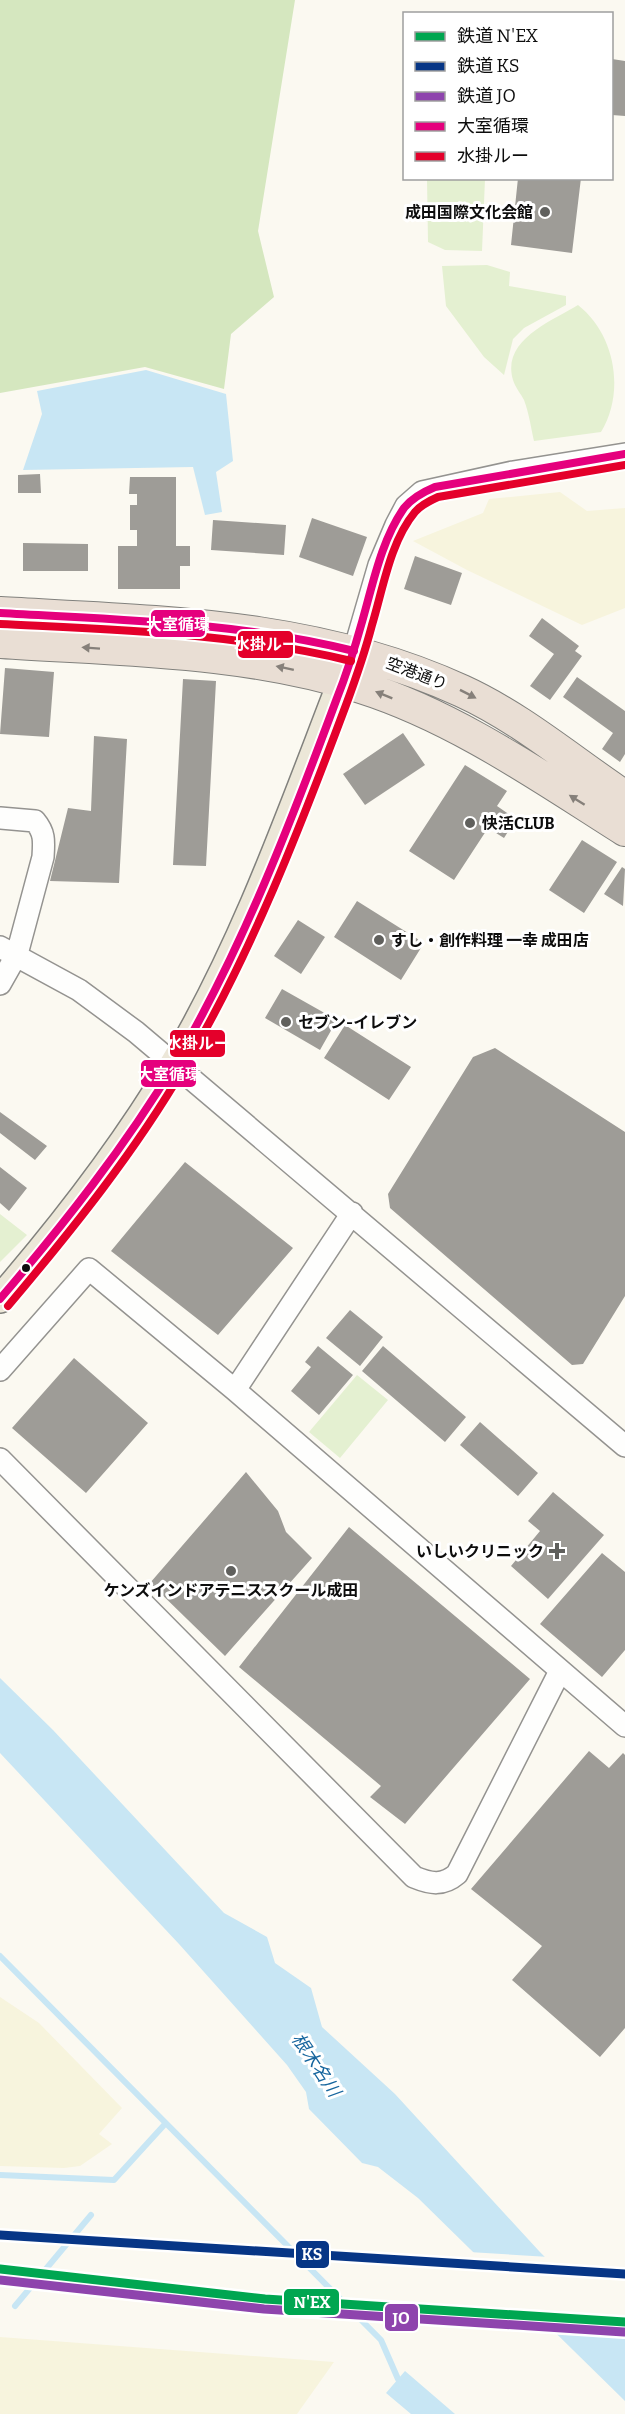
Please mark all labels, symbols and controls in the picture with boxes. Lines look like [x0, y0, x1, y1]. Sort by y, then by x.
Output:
legend [403, 12, 613, 180]
text: 鉄道 N'EX [457, 25, 539, 47]
text: 鉄道 KS [457, 55, 520, 77]
text: 鉄道 JO [457, 85, 516, 107]
text: 大室循環 [457, 115, 529, 137]
text: 水掛ルー [457, 145, 529, 167]
place label: 成田国際文化会館 [405, 203, 533, 222]
marker: 成田国際文化会館 [538, 205, 552, 219]
line badge: 大室循環 [150, 609, 206, 638]
text: 大室循環 [146, 615, 210, 634]
line badge: 水掛ルー [237, 630, 294, 659]
text: 水掛ルー [234, 635, 298, 654]
one-way arrow [82, 643, 101, 653]
street label: 空港通り [384, 653, 450, 694]
one-way arrow [275, 663, 294, 672]
one-way arrow [459, 689, 476, 699]
one-way arrow [374, 690, 392, 700]
one-way arrow [569, 794, 585, 805]
place label: 快活CLUB [482, 814, 555, 833]
marker: 快活CLUB [463, 816, 477, 830]
place label: すし・創作料理 一幸 成田店 [391, 931, 589, 950]
marker: すし・創作料理 一幸 成田店 [372, 933, 386, 947]
place label: セブン-イレブン [298, 1013, 417, 1032]
marker: セブン-イレブン [279, 1015, 293, 1029]
line badge: 水掛ルー [169, 1029, 226, 1058]
text: 水掛ルー [166, 1034, 230, 1053]
line badge: 大室循環 [140, 1059, 197, 1088]
text: 大室循環 [137, 1065, 201, 1084]
unlabelled marker [20, 1262, 32, 1274]
place label: いしいクリニック [416, 1542, 544, 1561]
marker: いしいクリニック [548, 1542, 566, 1560]
marker: ケンズインドアテニススクール成田 [224, 1564, 238, 1578]
place label: ケンズインドアテニススクール成田 [103, 1581, 359, 1600]
water label: 根木名川 [287, 2029, 346, 2103]
line badge: KS [295, 2240, 330, 2269]
text: KS [302, 2245, 322, 2264]
line badge: N'EX [283, 2288, 340, 2316]
text: N'EX [293, 2293, 331, 2312]
line badge: JO [384, 2303, 419, 2332]
text: JO [391, 2309, 410, 2328]

